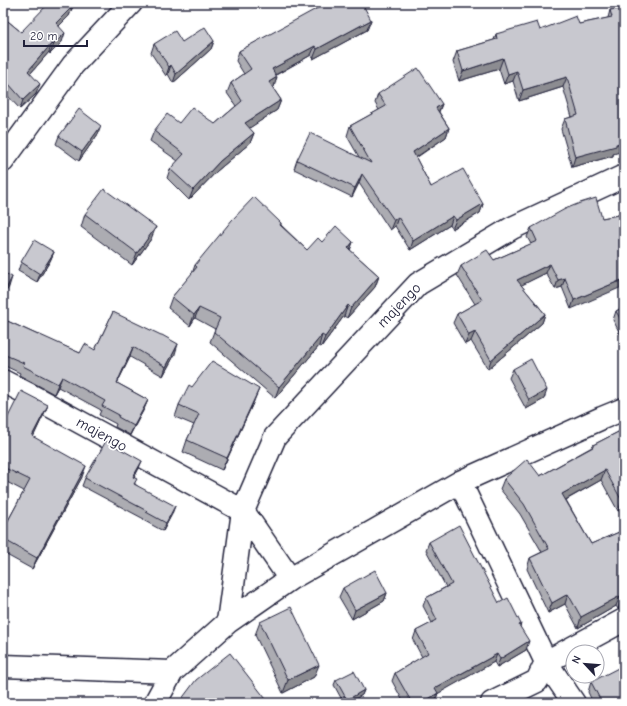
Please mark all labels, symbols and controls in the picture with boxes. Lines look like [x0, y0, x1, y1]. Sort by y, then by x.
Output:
scale bar [24, 22, 87, 48]
text: 20 m [30, 29, 58, 43]
street label: majengo [373, 279, 425, 331]
street label: majengo [73, 413, 131, 455]
north arrow [565, 644, 605, 684]
text: N [569, 654, 584, 666]

